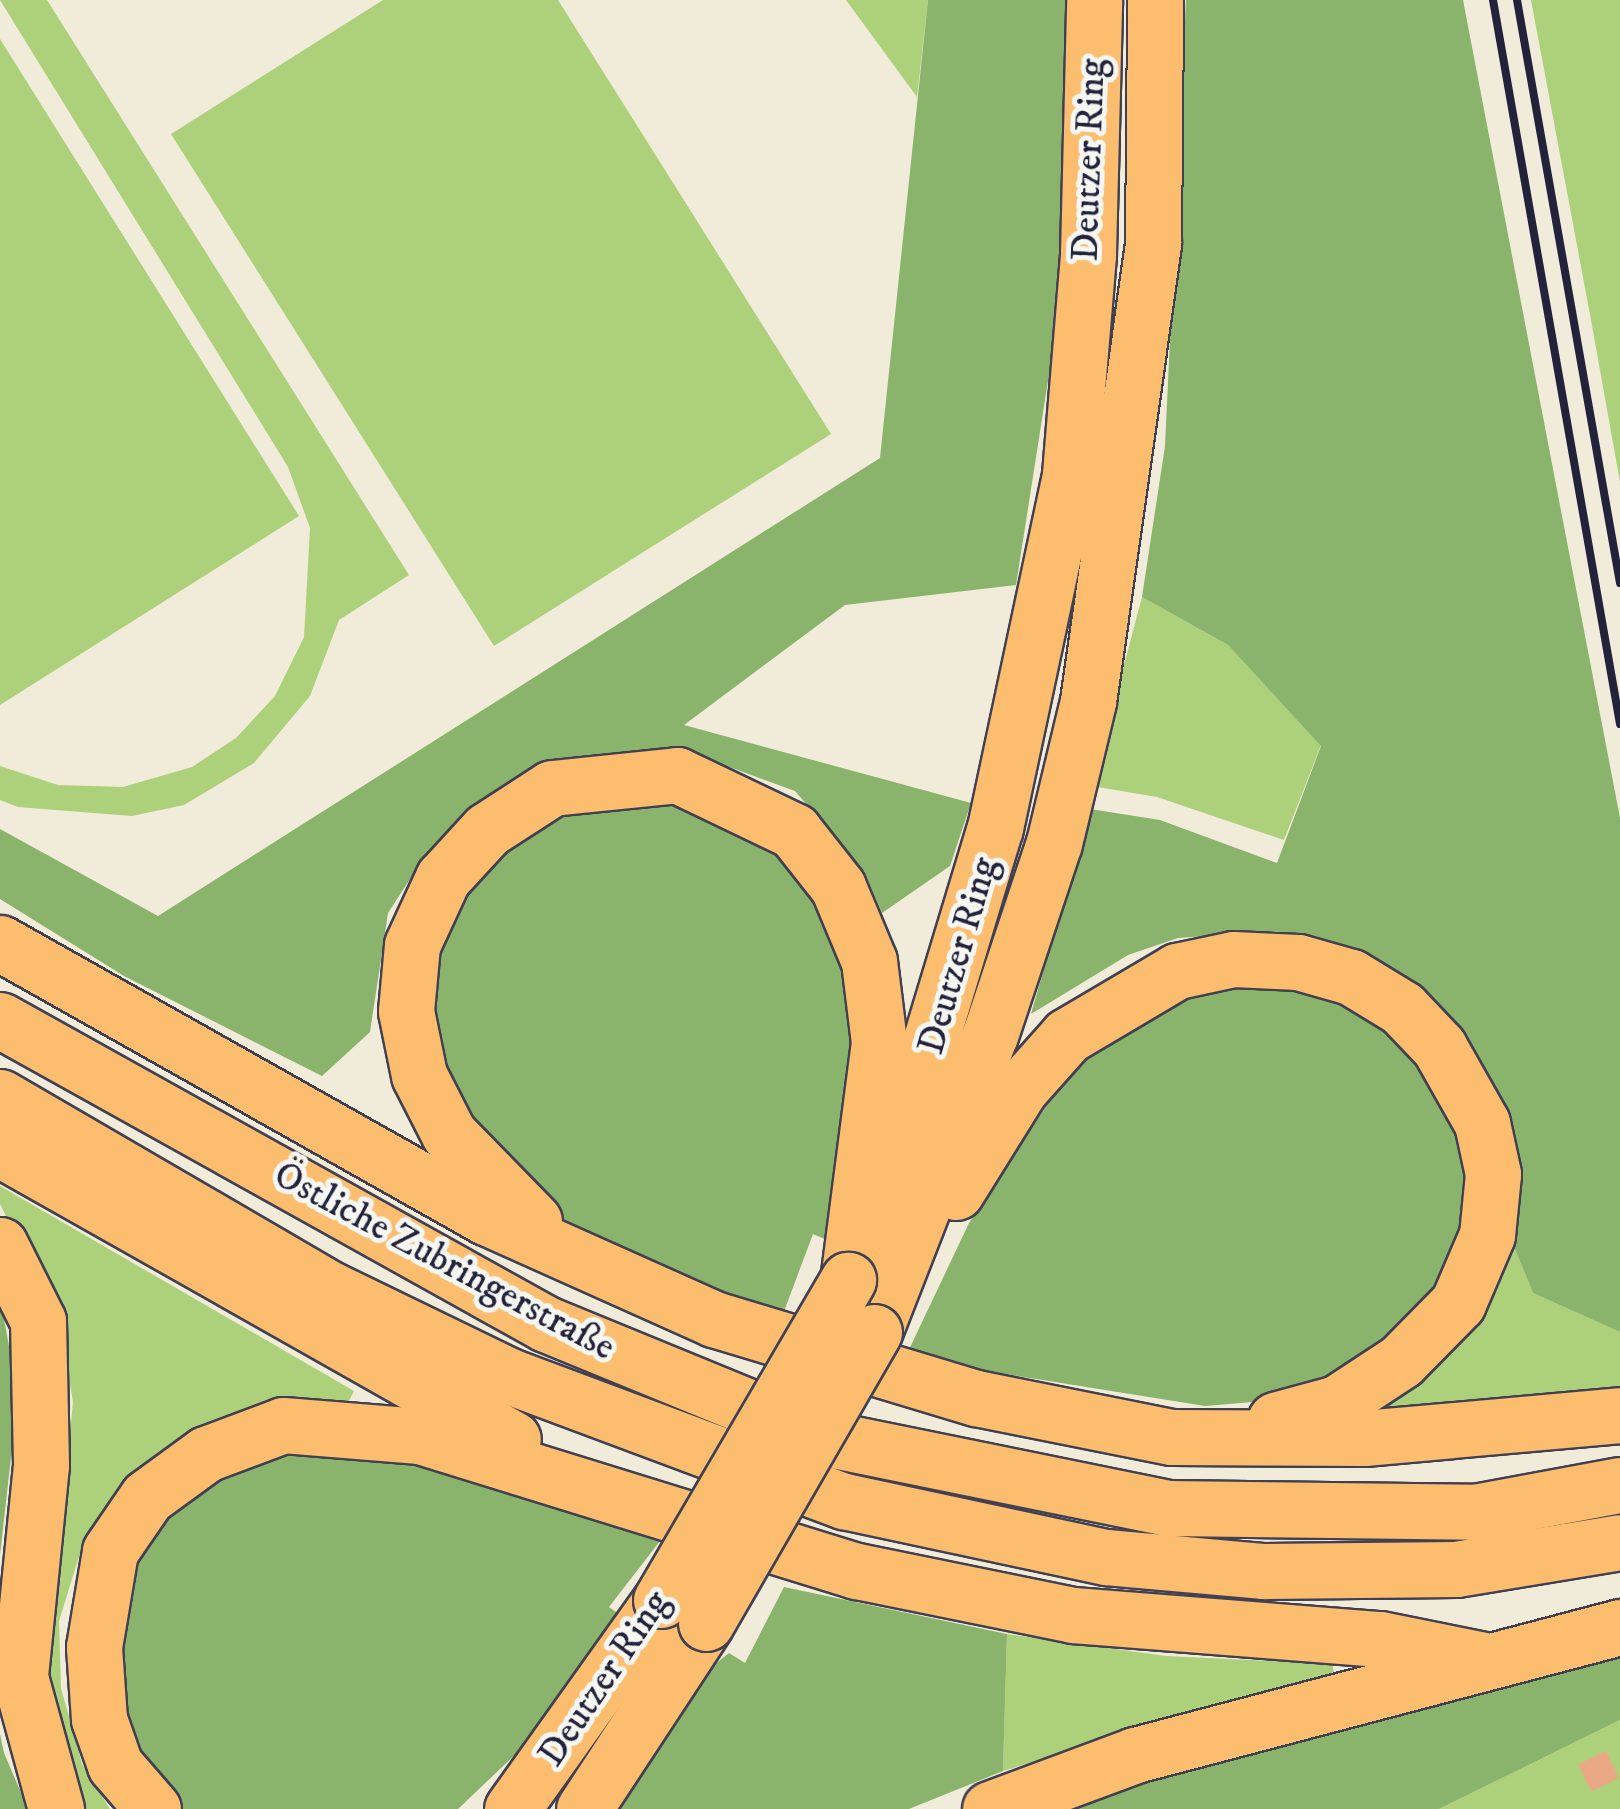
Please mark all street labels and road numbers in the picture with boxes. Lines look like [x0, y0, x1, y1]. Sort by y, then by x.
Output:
street label: Deutzer Ring [1064, 58, 1116, 262]
street label: Deutzer Ring [909, 852, 1009, 1060]
street label: Östliche Zubringerstraße [266, 1153, 622, 1371]
street label: Deutzer Ring [529, 1582, 681, 1776]

